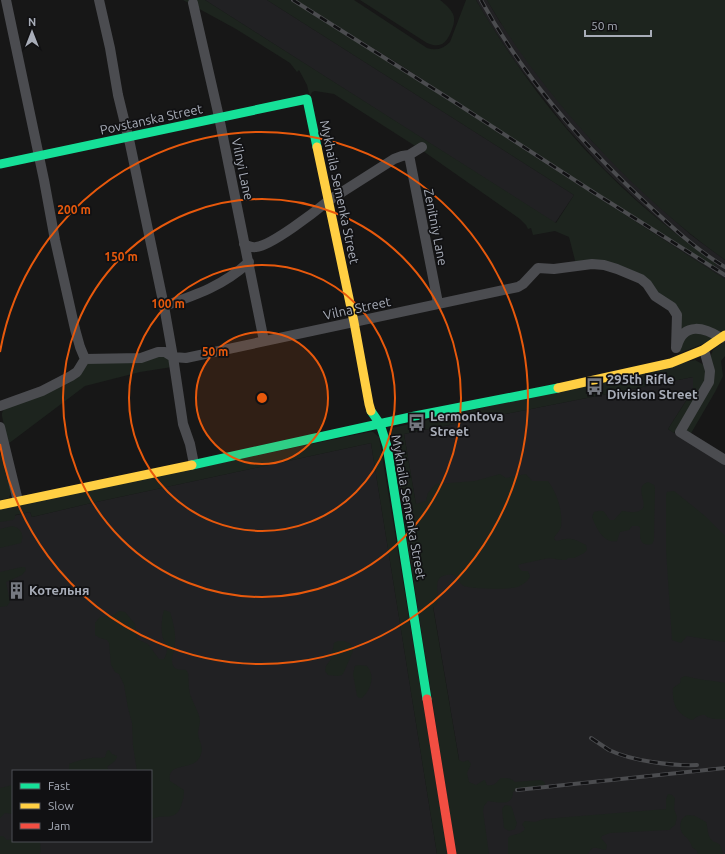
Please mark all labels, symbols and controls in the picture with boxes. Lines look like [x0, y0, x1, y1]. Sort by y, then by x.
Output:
north arrow [12, 12, 52, 52]
scale bar [585, 12, 651, 38]
text: N [28, 16, 36, 28]
text: 50 m [591, 19, 618, 32]
street label: Povstanska Street [98, 101, 204, 137]
street label: Mykhaila Semenka Street [318, 119, 362, 265]
street label: Vilnyi Lane [230, 137, 256, 201]
street label: Zenitniy Lane [422, 187, 450, 267]
text: 200 m [57, 203, 91, 216]
text: 150 m [104, 250, 138, 263]
street label: Vilna Street [322, 294, 392, 322]
text: 100 m [151, 297, 185, 310]
text: 50 m [202, 345, 228, 358]
place label: 295th Rifle Division Street [607, 372, 698, 401]
bus stop icon: 295th Rifle Division Street [584, 376, 604, 396]
centre of rings [255, 391, 269, 405]
place label: Lermontova Street [430, 409, 504, 438]
bus stop icon: Lermontova Street [407, 413, 427, 433]
street label: Mykhaila Semenka Street [389, 434, 429, 580]
building icon: Котельня [6, 580, 26, 600]
place label: Котельня [29, 583, 89, 597]
legend [12, 770, 152, 842]
text: Fast [48, 779, 70, 792]
text: Slow [48, 799, 74, 812]
text: Jam [48, 819, 70, 832]

